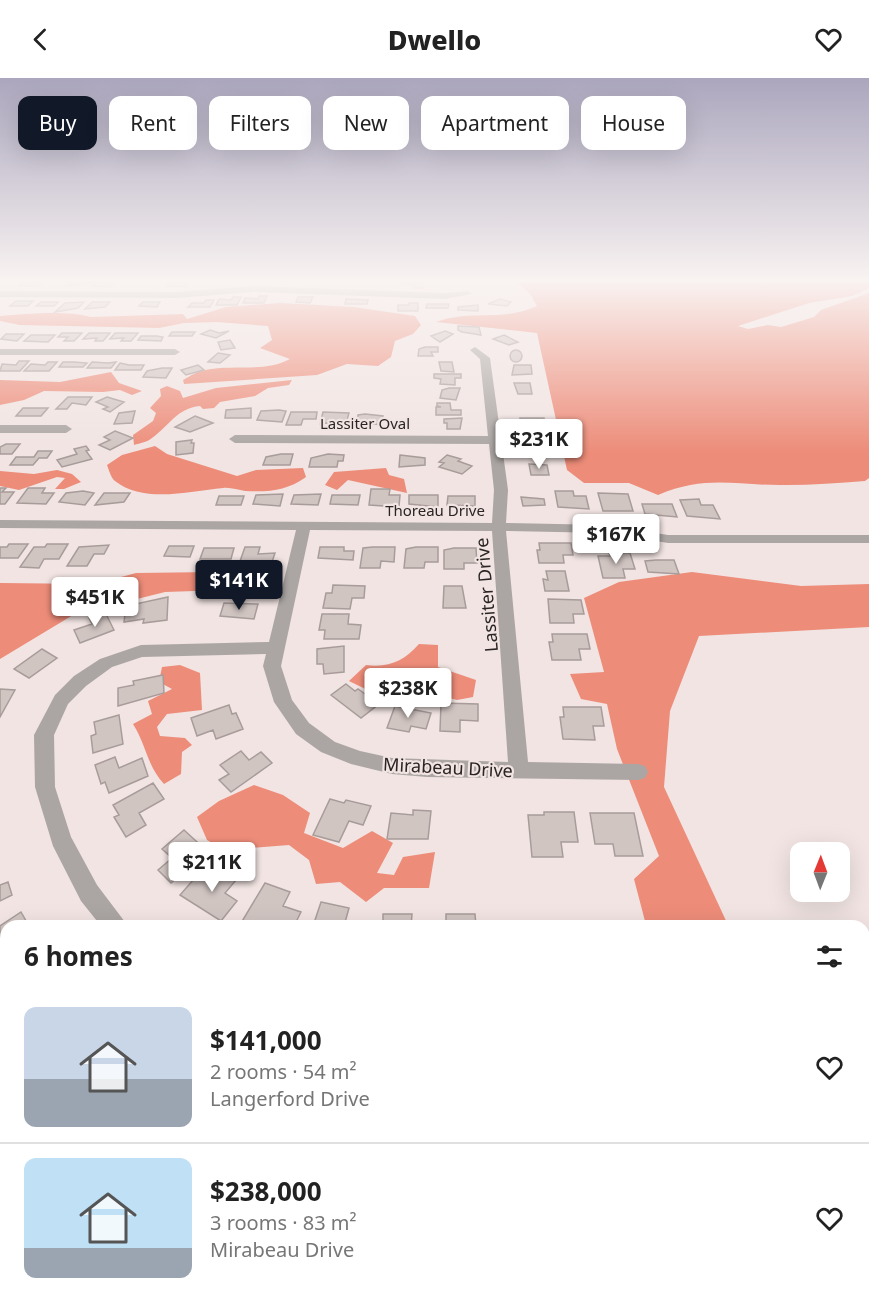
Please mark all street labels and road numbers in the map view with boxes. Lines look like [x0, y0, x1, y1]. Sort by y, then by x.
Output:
street label: Lassiter Oval [320, 413, 410, 433]
street label: Thoreau Drive [385, 500, 485, 520]
street label: Lassiter Drive [469, 537, 503, 653]
street label: Mirabeau Drive [383, 752, 513, 782]

